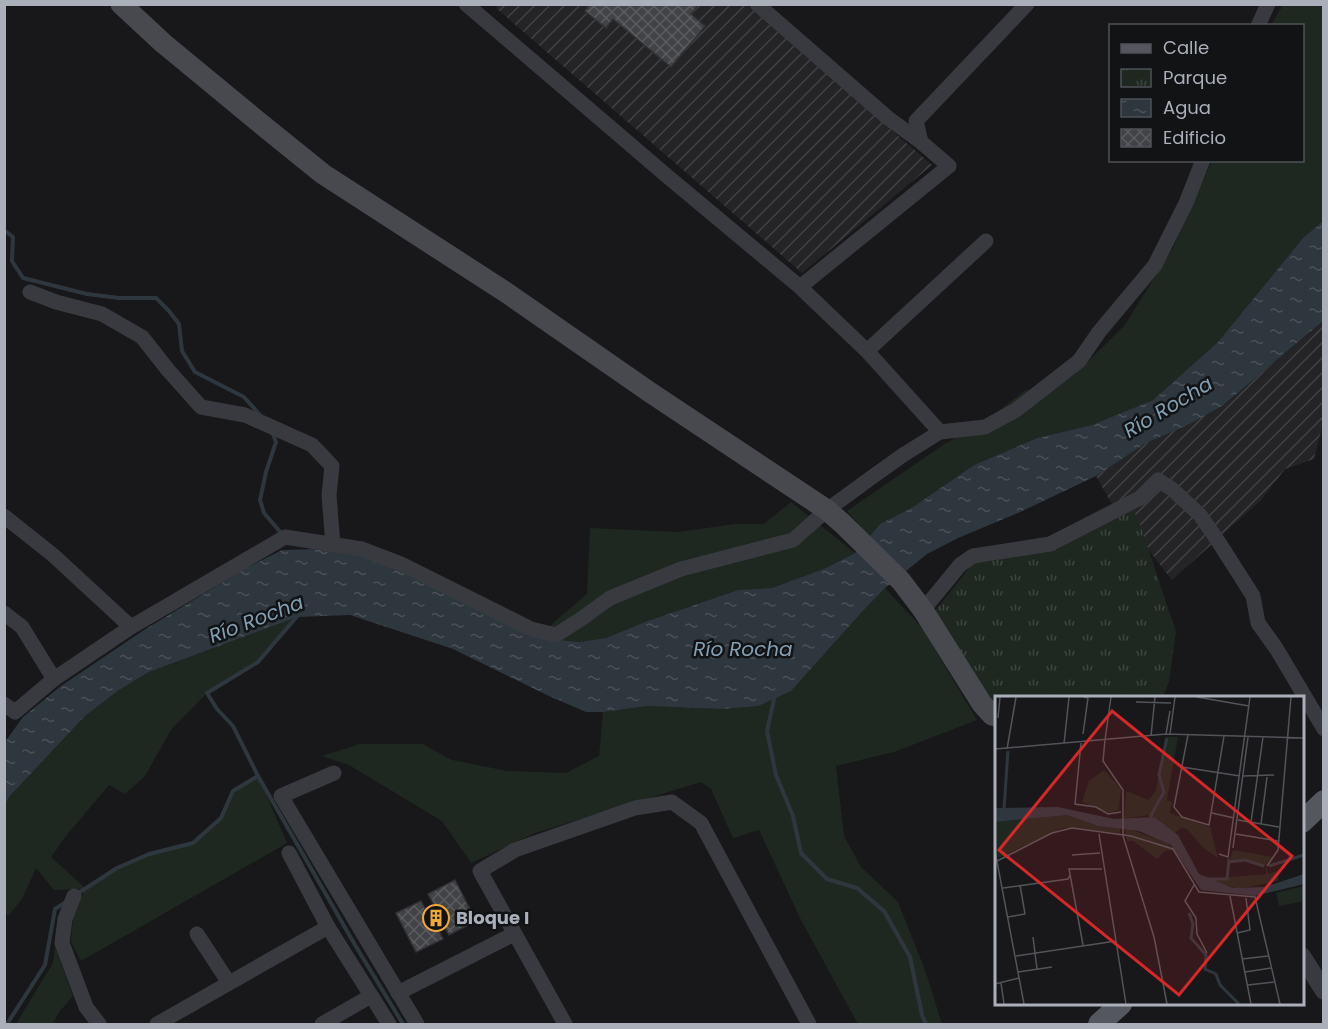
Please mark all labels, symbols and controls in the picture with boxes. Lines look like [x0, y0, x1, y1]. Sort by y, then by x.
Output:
legend [1109, 24, 1304, 162]
text: Calle [1163, 35, 1209, 60]
text: Parque [1163, 65, 1227, 90]
text: Agua [1163, 95, 1211, 120]
text: Edificio [1163, 125, 1226, 150]
water label: Río Rocha [1118, 369, 1218, 445]
water label: Río Rocha [205, 588, 307, 650]
water label: Río Rocha [693, 635, 793, 663]
inset map [995, 696, 1304, 1005]
building icon: Bloque I [421, 903, 451, 933]
place label: Bloque I [456, 905, 529, 930]

